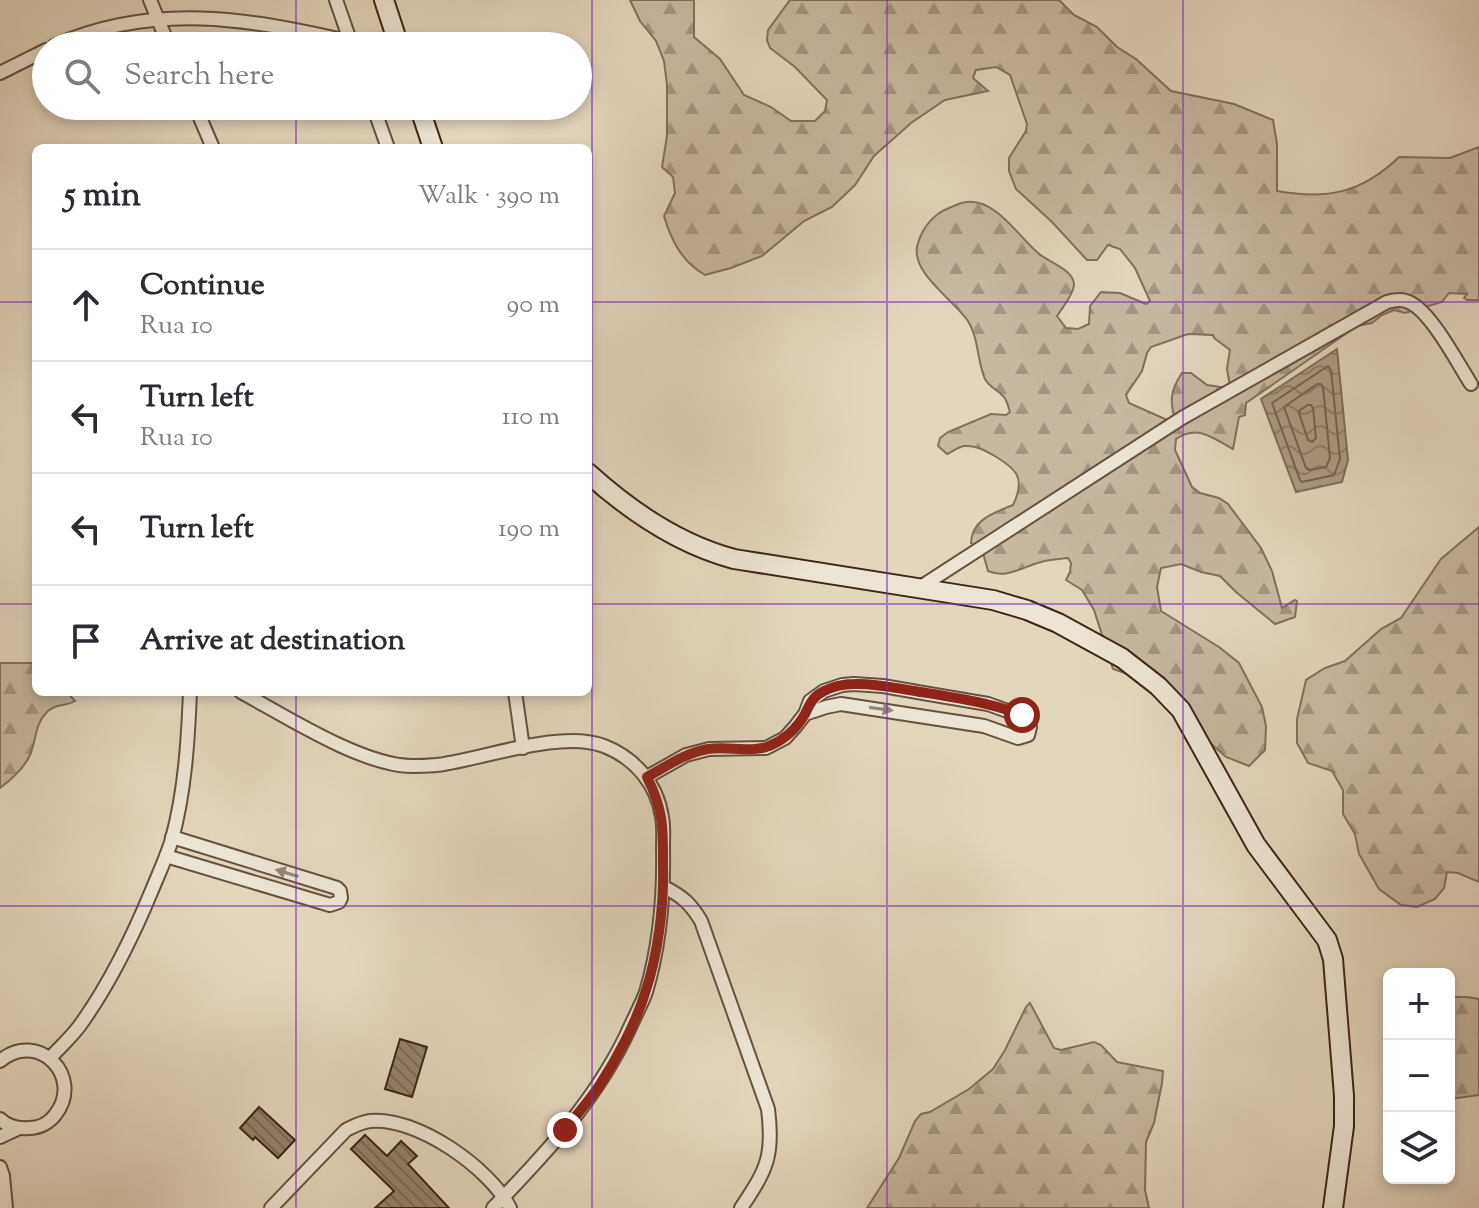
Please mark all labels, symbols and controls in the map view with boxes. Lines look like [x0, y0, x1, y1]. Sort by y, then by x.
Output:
search box [32, 32, 592, 120]
icon: search [60, 54, 104, 98]
text: Search here [124, 55, 274, 98]
text: 5 min [64, 172, 141, 221]
text: Walk · 390 m [418, 178, 560, 215]
text: Continue [140, 265, 265, 308]
icon: ahead [64, 283, 108, 327]
text: 90 m [507, 287, 560, 324]
text: Rua 10 [140, 308, 213, 345]
text: Turn left [140, 377, 254, 420]
icon: left [64, 395, 108, 439]
text: 110 m [502, 399, 560, 436]
text: Rua 10 [140, 420, 213, 457]
icon: left [64, 507, 108, 551]
text: Turn left [140, 508, 254, 551]
text: 190 m [498, 511, 560, 548]
icon: arrive [64, 619, 108, 663]
text: Arrive at destination [140, 620, 405, 663]
route start [1004, 697, 1040, 733]
one-way arrow [869, 703, 894, 716]
one-way arrow [275, 866, 299, 879]
map controls [1383, 968, 1455, 1184]
button: + [1383, 968, 1455, 1040]
button: − [1383, 1040, 1455, 1112]
route end [547, 1112, 583, 1148]
button: layers [1383, 1112, 1455, 1184]

